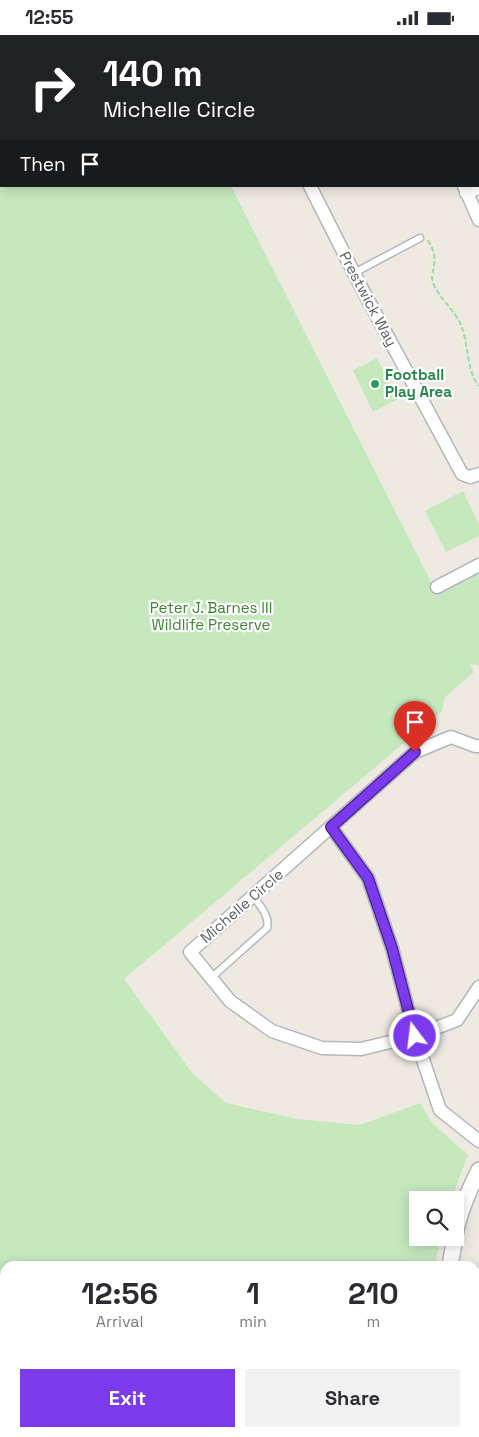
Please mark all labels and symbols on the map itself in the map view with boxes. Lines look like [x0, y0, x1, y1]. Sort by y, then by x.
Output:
street label: Prestwick Way [335, 248, 401, 350]
place label: Football Play Area [385, 365, 452, 401]
marker: Football Play Area [369, 378, 381, 390]
park label: Peter J. Barnes III Wildlife Preserve [150, 598, 272, 634]
pin [394, 701, 436, 752]
street label: Michelle Circle [196, 864, 287, 947]
position arrow [388, 1009, 440, 1061]

